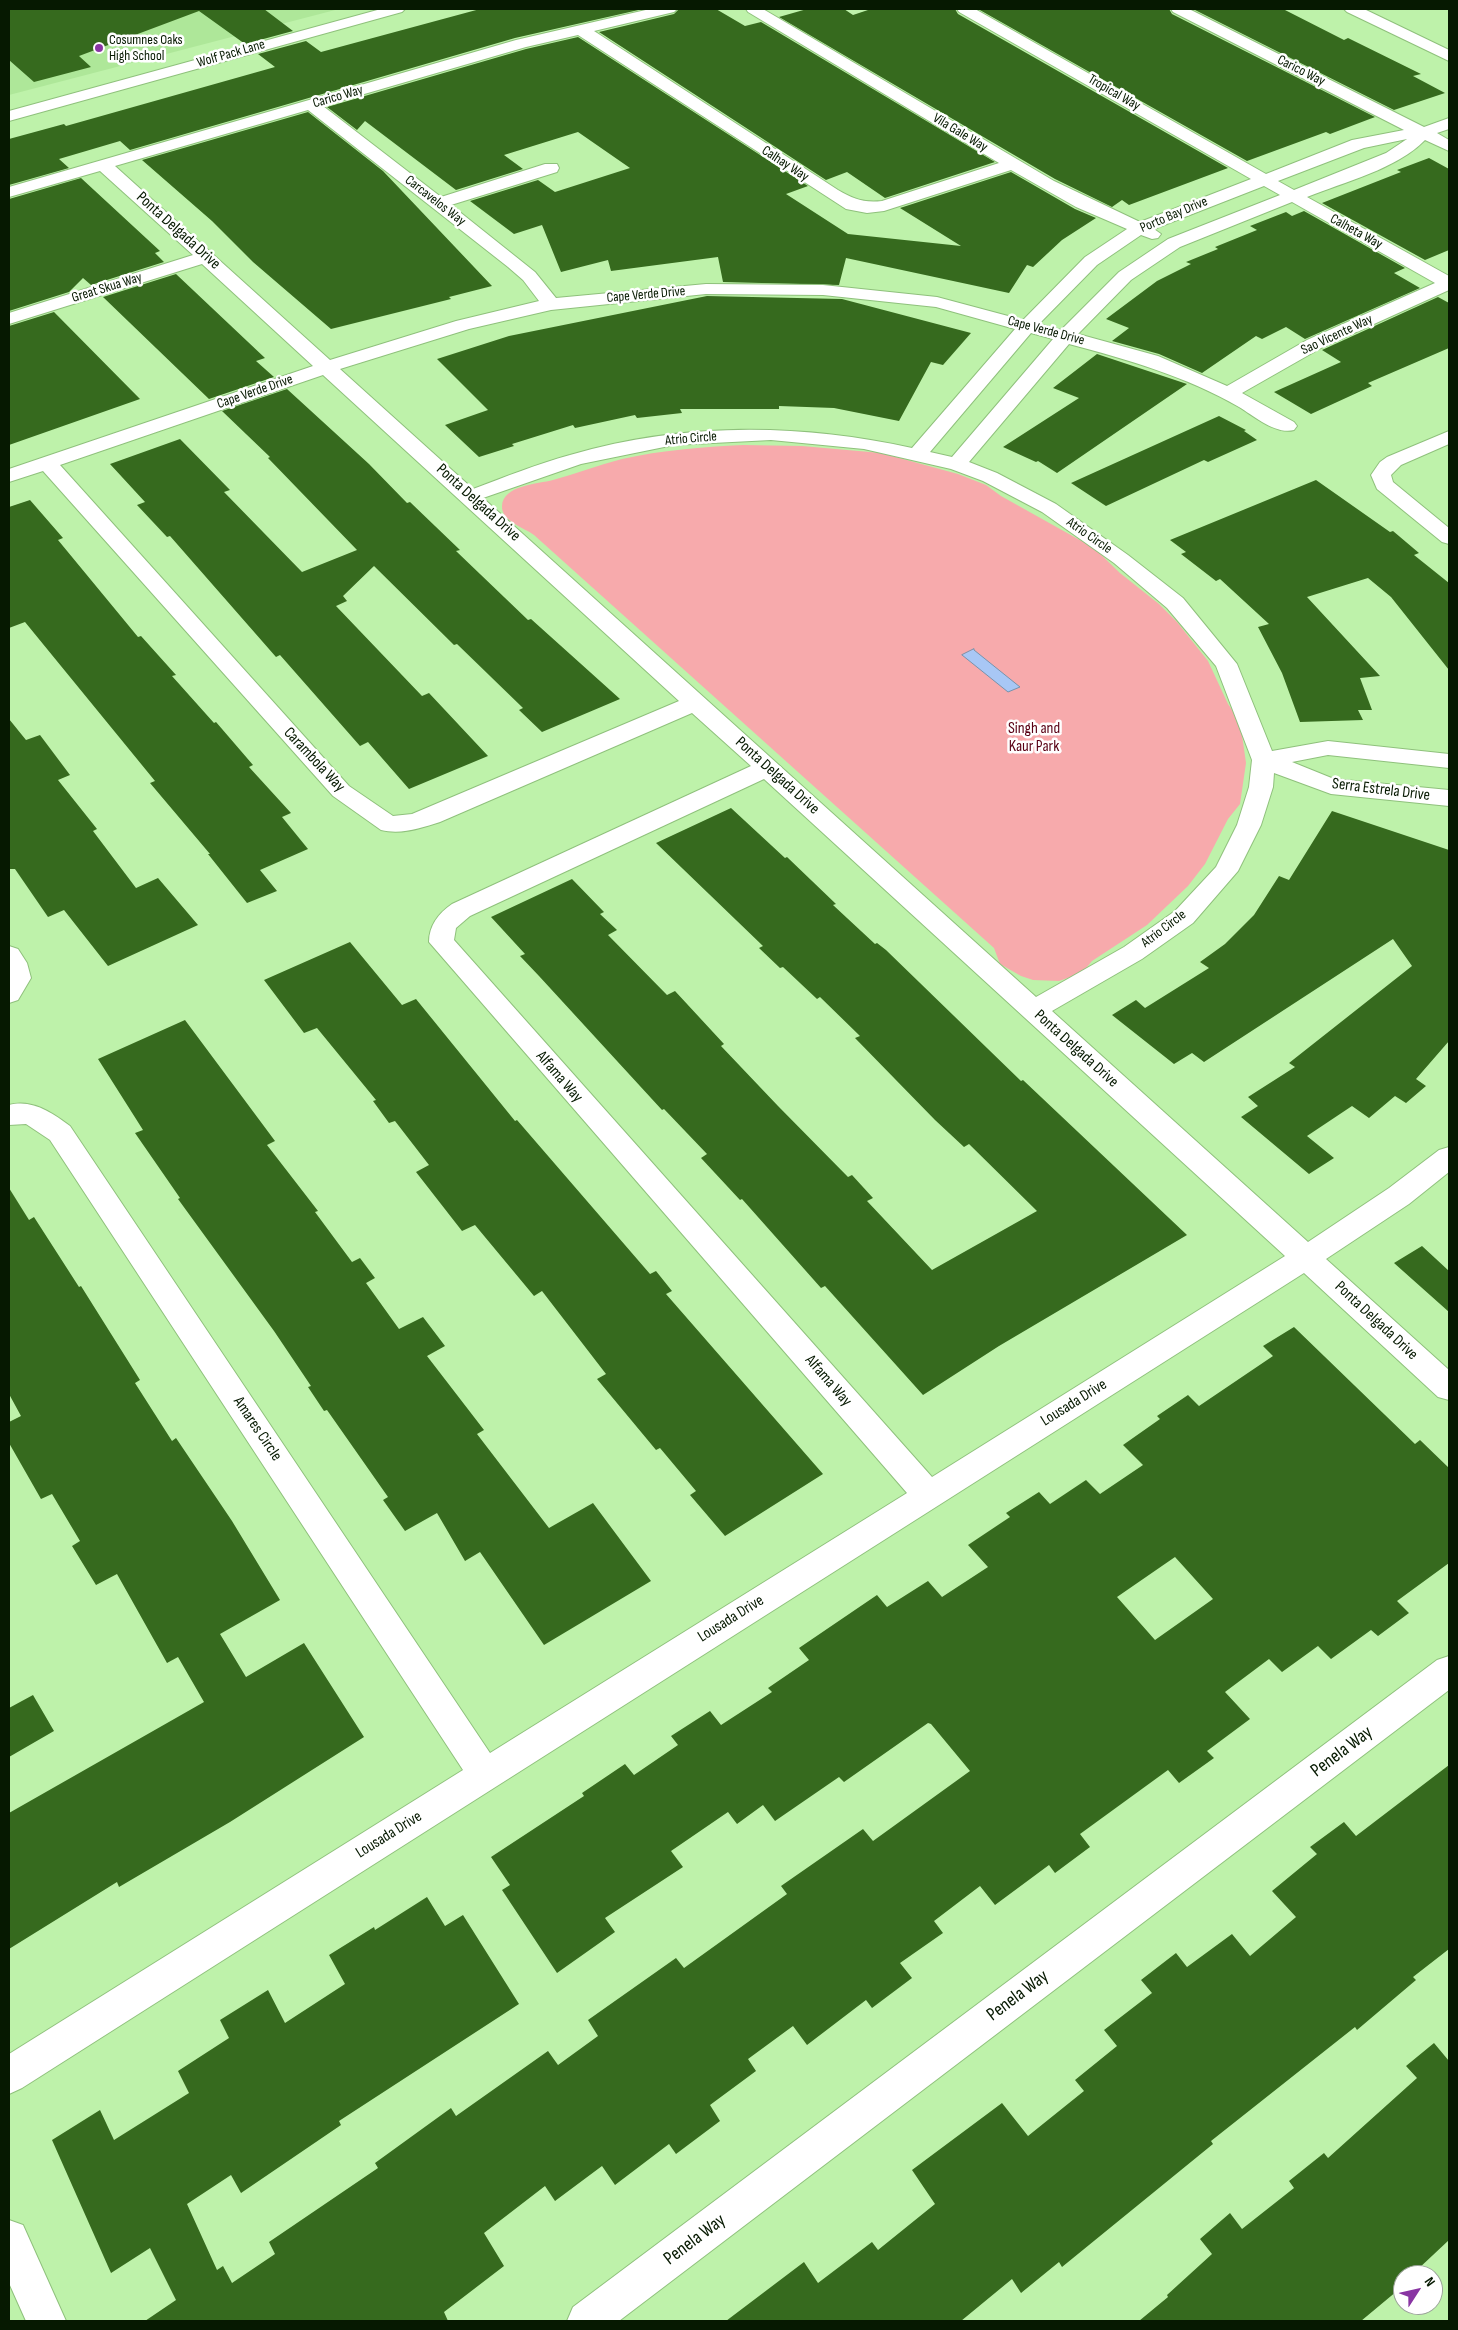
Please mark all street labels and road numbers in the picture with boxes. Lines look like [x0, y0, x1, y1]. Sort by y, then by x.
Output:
street label: Wolf Pack Lane [195, 36, 267, 72]
street label: Carico Way [1274, 52, 1328, 90]
street label: Tropical Way [1085, 71, 1143, 115]
street label: Carico Way [311, 82, 365, 112]
street label: Vila Gale Way [929, 110, 991, 156]
street label: Calhay Way [758, 143, 812, 185]
street label: Carcavelos Way [401, 172, 469, 230]
street label: Ponta Delgada Drive [132, 188, 224, 274]
street label: Porto Bay Drive [1138, 193, 1210, 237]
street label: Calheta Way [1327, 211, 1385, 253]
street label: Great Skua Way [70, 269, 144, 307]
street label: Cape Verde Drive [606, 283, 686, 307]
street label: Sao Vicente Way [1299, 311, 1375, 359]
street label: Cape Verde Drive [1006, 313, 1086, 349]
street label: Cape Verde Drive [215, 371, 295, 413]
street label: Atrio Circle [664, 428, 718, 450]
street label: Ponta Delgada Drive [432, 460, 524, 546]
street label: Atrio Circle [1063, 514, 1115, 558]
street label: Carambola Way [279, 724, 349, 796]
street label: Ponta Delgada Drive [731, 733, 823, 819]
street label: Serra Estrela Drive [1331, 774, 1431, 806]
street label: Atrio Circle [1138, 907, 1190, 951]
street label: Ponta Delgada Drive [1030, 1006, 1122, 1092]
street label: Alfama Way [531, 1047, 587, 1107]
street label: Ponta Delgada Drive [1330, 1278, 1422, 1364]
street label: Alfama Way [800, 1351, 856, 1411]
street label: Lousada Drive [1037, 1375, 1111, 1431]
street label: Amares Circle [228, 1393, 286, 1465]
street label: Lousada Drive [694, 1591, 768, 1647]
street label: Penela Way [1307, 1721, 1377, 1783]
street label: Lousada Drive [352, 1807, 426, 1863]
street label: Penela Way [983, 1965, 1053, 2027]
street label: Penela Way [660, 2209, 730, 2271]

